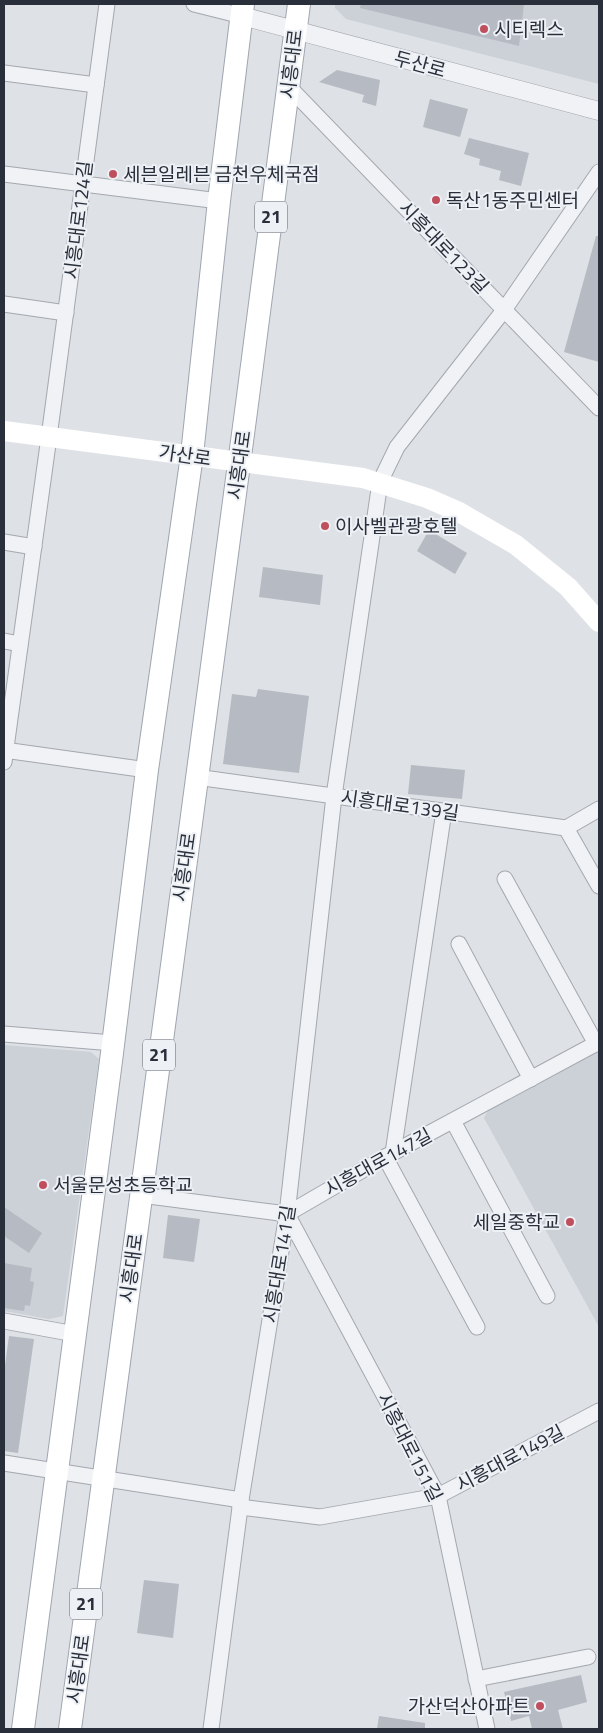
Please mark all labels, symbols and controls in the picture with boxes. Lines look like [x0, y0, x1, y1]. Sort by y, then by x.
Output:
place label: 시티렉스 [494, 14, 564, 43]
marker: 시티렉스 [478, 23, 490, 35]
street label: 시흥대로 [272, 27, 309, 100]
street label: 두산로 [391, 43, 449, 84]
street label: 시흥대로124길 [56, 159, 99, 281]
place label: 세븐일레븐 금천우체국점 [123, 159, 319, 188]
marker: 세븐일레븐 금천우체국점 [107, 168, 119, 180]
place label: 독산1동주민센터 [446, 185, 579, 214]
street label: 시흥대로123길 [392, 194, 496, 300]
marker: 독산1동주민센터 [430, 194, 442, 206]
road number: 21 [255, 202, 287, 232]
street label: 시흥대로 [219, 428, 258, 502]
street label: 가산로 [157, 436, 213, 473]
place label: 이사벨관광호텔 [335, 511, 457, 540]
marker: 이사벨관광호텔 [319, 520, 331, 532]
street label: 시흥대로139길 [339, 782, 461, 827]
street label: 시흥대로 [164, 830, 203, 904]
road number: 21 [143, 1040, 175, 1070]
street label: 시흥대로147길 [319, 1120, 437, 1203]
place label: 서울문성초등학교 [53, 1170, 193, 1199]
marker: 서울문성초등학교 [37, 1179, 49, 1191]
street label: 시흥대로141길 [255, 1203, 302, 1325]
place label: 세일중학교 [473, 1207, 560, 1236]
marker: 세일중학교 [564, 1216, 576, 1228]
street label: 시흥대로 [111, 1231, 150, 1305]
street label: 시흥대로151길 [370, 1387, 450, 1507]
street label: 시흥대로149길 [450, 1417, 569, 1498]
road number: 21 [70, 1588, 102, 1620]
street label: 시흥대로 [58, 1632, 97, 1706]
place label: 가산덕산아파트 [408, 1691, 530, 1720]
marker: 가산덕산아파트 [534, 1700, 546, 1712]

